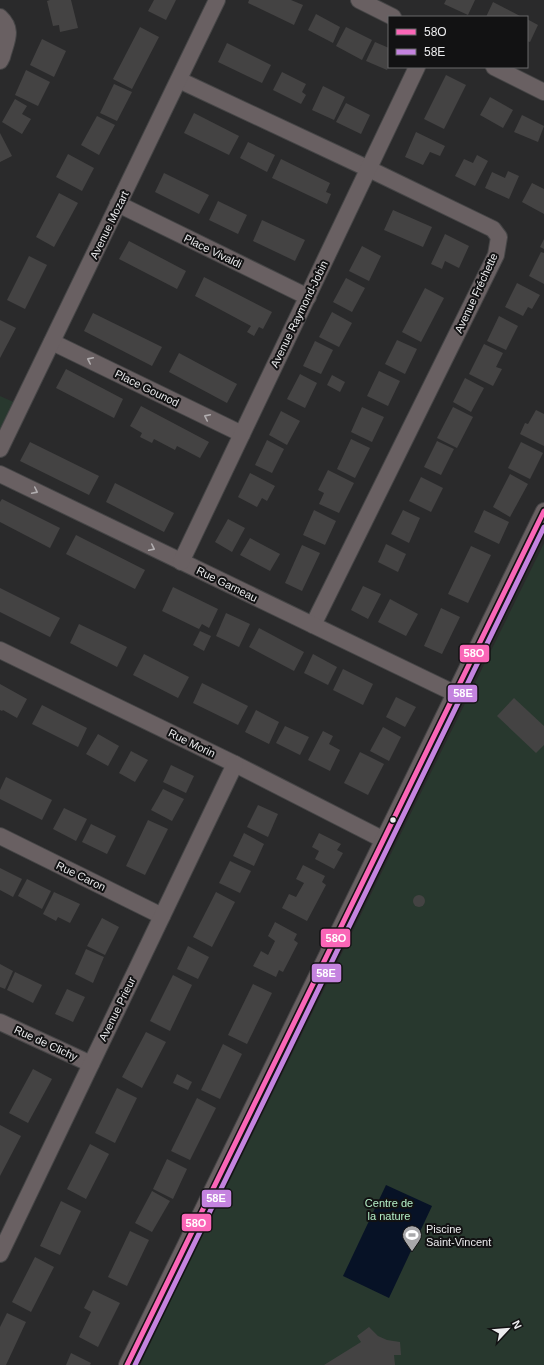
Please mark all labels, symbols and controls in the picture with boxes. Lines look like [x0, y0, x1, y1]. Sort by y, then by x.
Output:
legend [388, 16, 528, 68]
text: 58O [424, 25, 447, 39]
text: 58E [424, 45, 445, 59]
street label: Avenue Mozart [87, 189, 131, 261]
street label: Place Vivaldi [182, 232, 244, 270]
street label: Avenue Fréchette [452, 251, 500, 335]
street label: Avenue Raymond-Jobin [268, 259, 330, 369]
one-way arrow [87, 357, 94, 365]
street label: Place Gounod [113, 367, 181, 409]
one-way arrow [204, 414, 211, 422]
one-way arrow [31, 486, 38, 494]
one-way arrow [148, 543, 156, 551]
street label: Rue Garneau [195, 564, 259, 604]
line badge: 58O [459, 644, 490, 663]
text: 58O [464, 647, 485, 659]
line badge: 58E [447, 684, 478, 703]
text: 58E [453, 687, 473, 699]
street label: Rue Morin [167, 726, 217, 760]
unlabelled marker [388, 815, 398, 825]
street label: Rue Caron [54, 859, 108, 893]
line badge: 58O [320, 928, 351, 948]
text: 58O [326, 932, 347, 944]
line badge: 58E [311, 963, 342, 983]
text: 58E [316, 967, 336, 979]
street label: Avenue Prieur [96, 975, 138, 1043]
street label: Rue de Clichy [12, 1023, 80, 1063]
line badge: 58E [201, 1189, 232, 1208]
text: 58E [206, 1192, 226, 1204]
park label: Centre de la nature [365, 1197, 413, 1222]
line badge: 58O [181, 1213, 212, 1232]
text: 58O [186, 1217, 207, 1229]
place label: Piscine Saint-Vincent [426, 1223, 491, 1248]
sports icon: Piscine Saint-Vincent [401, 1224, 423, 1252]
north arrow [488, 1309, 528, 1349]
text: N [510, 1318, 524, 1331]

